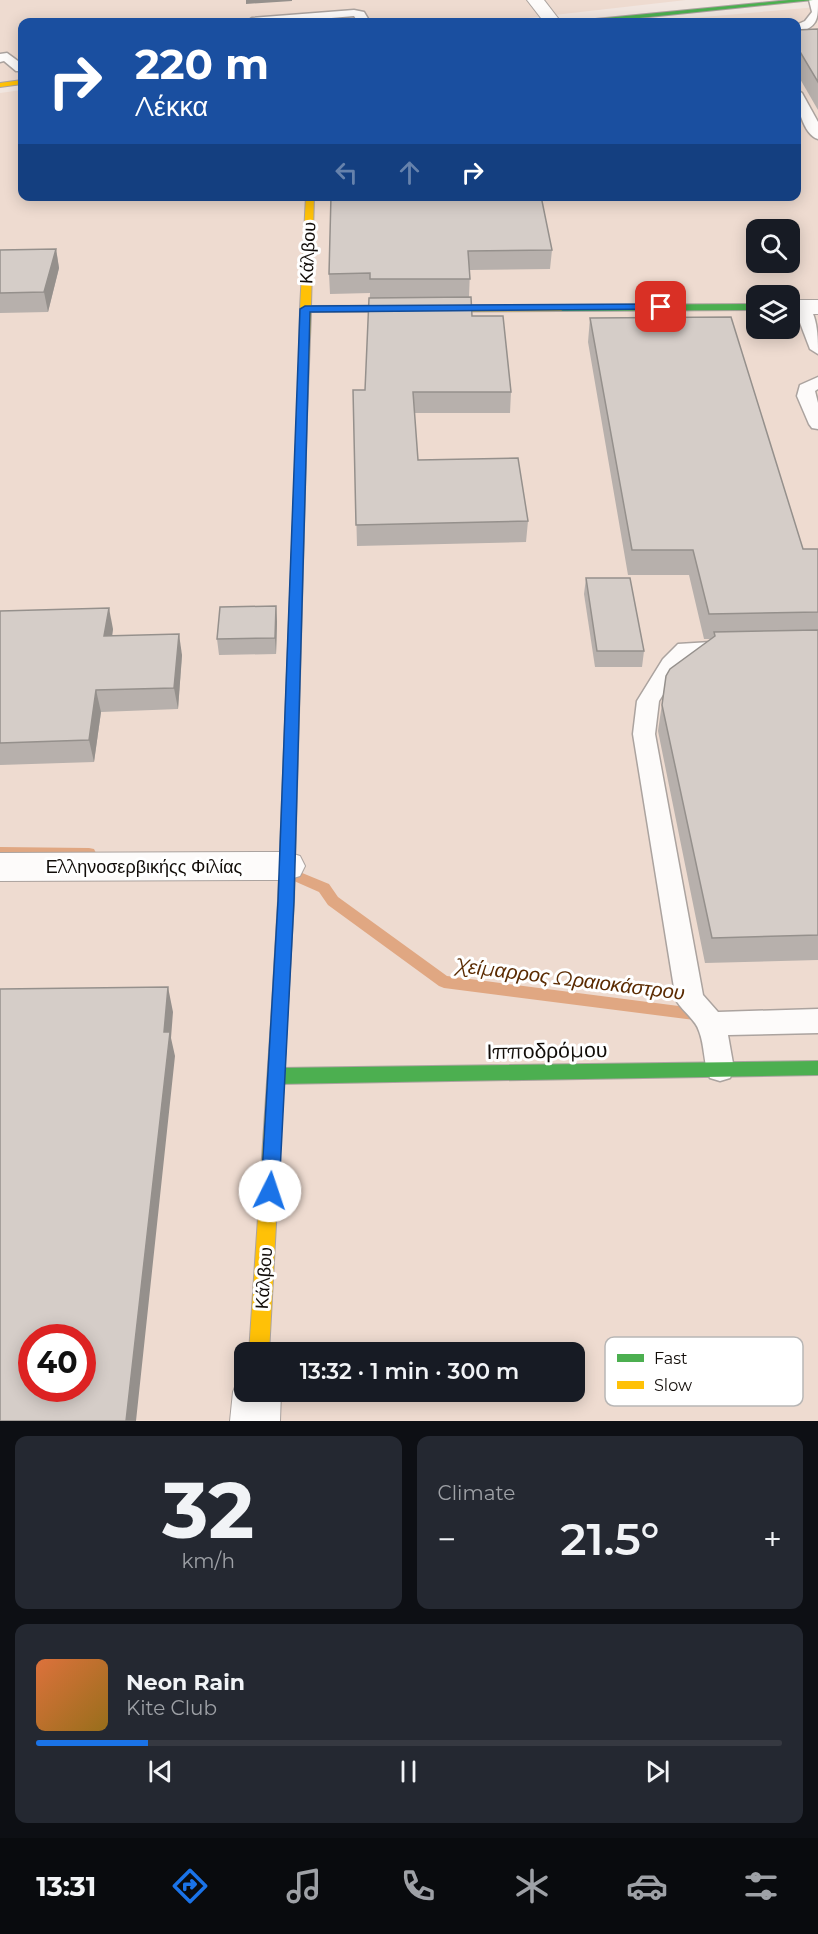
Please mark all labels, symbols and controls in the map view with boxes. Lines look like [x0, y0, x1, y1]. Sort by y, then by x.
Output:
text: 220 m [135, 38, 269, 90]
icon: right [36, 42, 114, 120]
text: Λέκκα [135, 90, 208, 123]
icon: left [330, 156, 363, 189]
icon: ahead [393, 156, 426, 189]
icon: right [456, 156, 489, 189]
map controls [746, 219, 800, 339]
button: search [746, 219, 800, 273]
street label: Κάλβου [295, 221, 321, 285]
pin [635, 281, 686, 332]
button: layers [746, 285, 800, 339]
icon: arrive [644, 290, 677, 323]
street label: Ελληνοσερβικήςς Φιλίας [46, 856, 243, 878]
water label: Χείμαρρος Ωραιοκάστρου [453, 953, 686, 1005]
street label: Ιπποδρόμου [487, 1037, 607, 1064]
position arrow [238, 1159, 302, 1223]
street label: Κάλβου [251, 1246, 277, 1310]
speed limit sign: 40 [18, 1324, 96, 1402]
legend [605, 1337, 803, 1406]
text: Fast [654, 1349, 688, 1368]
text: 13:32 · 1 min · 300 m [300, 1358, 519, 1385]
text: Slow [654, 1376, 692, 1395]
text: 32 [162, 1462, 254, 1558]
text: Climate [438, 1481, 515, 1505]
text: 21.5° [560, 1511, 659, 1566]
text: − [438, 1519, 456, 1559]
text: + [763, 1519, 782, 1559]
text: km/h [182, 1549, 235, 1573]
text: Neon Rain [126, 1669, 245, 1696]
text: Kite Club [126, 1696, 217, 1720]
icon: previous [144, 1755, 177, 1788]
icon: pause [392, 1755, 425, 1788]
icon: next [641, 1755, 674, 1788]
icon: directions [169, 1865, 211, 1907]
icon: music [283, 1865, 325, 1907]
icon: phone [397, 1865, 439, 1907]
icon: climate [511, 1865, 553, 1907]
icon: car [626, 1865, 668, 1907]
icon: filters [740, 1865, 782, 1907]
text: 13:31 [36, 1870, 96, 1903]

